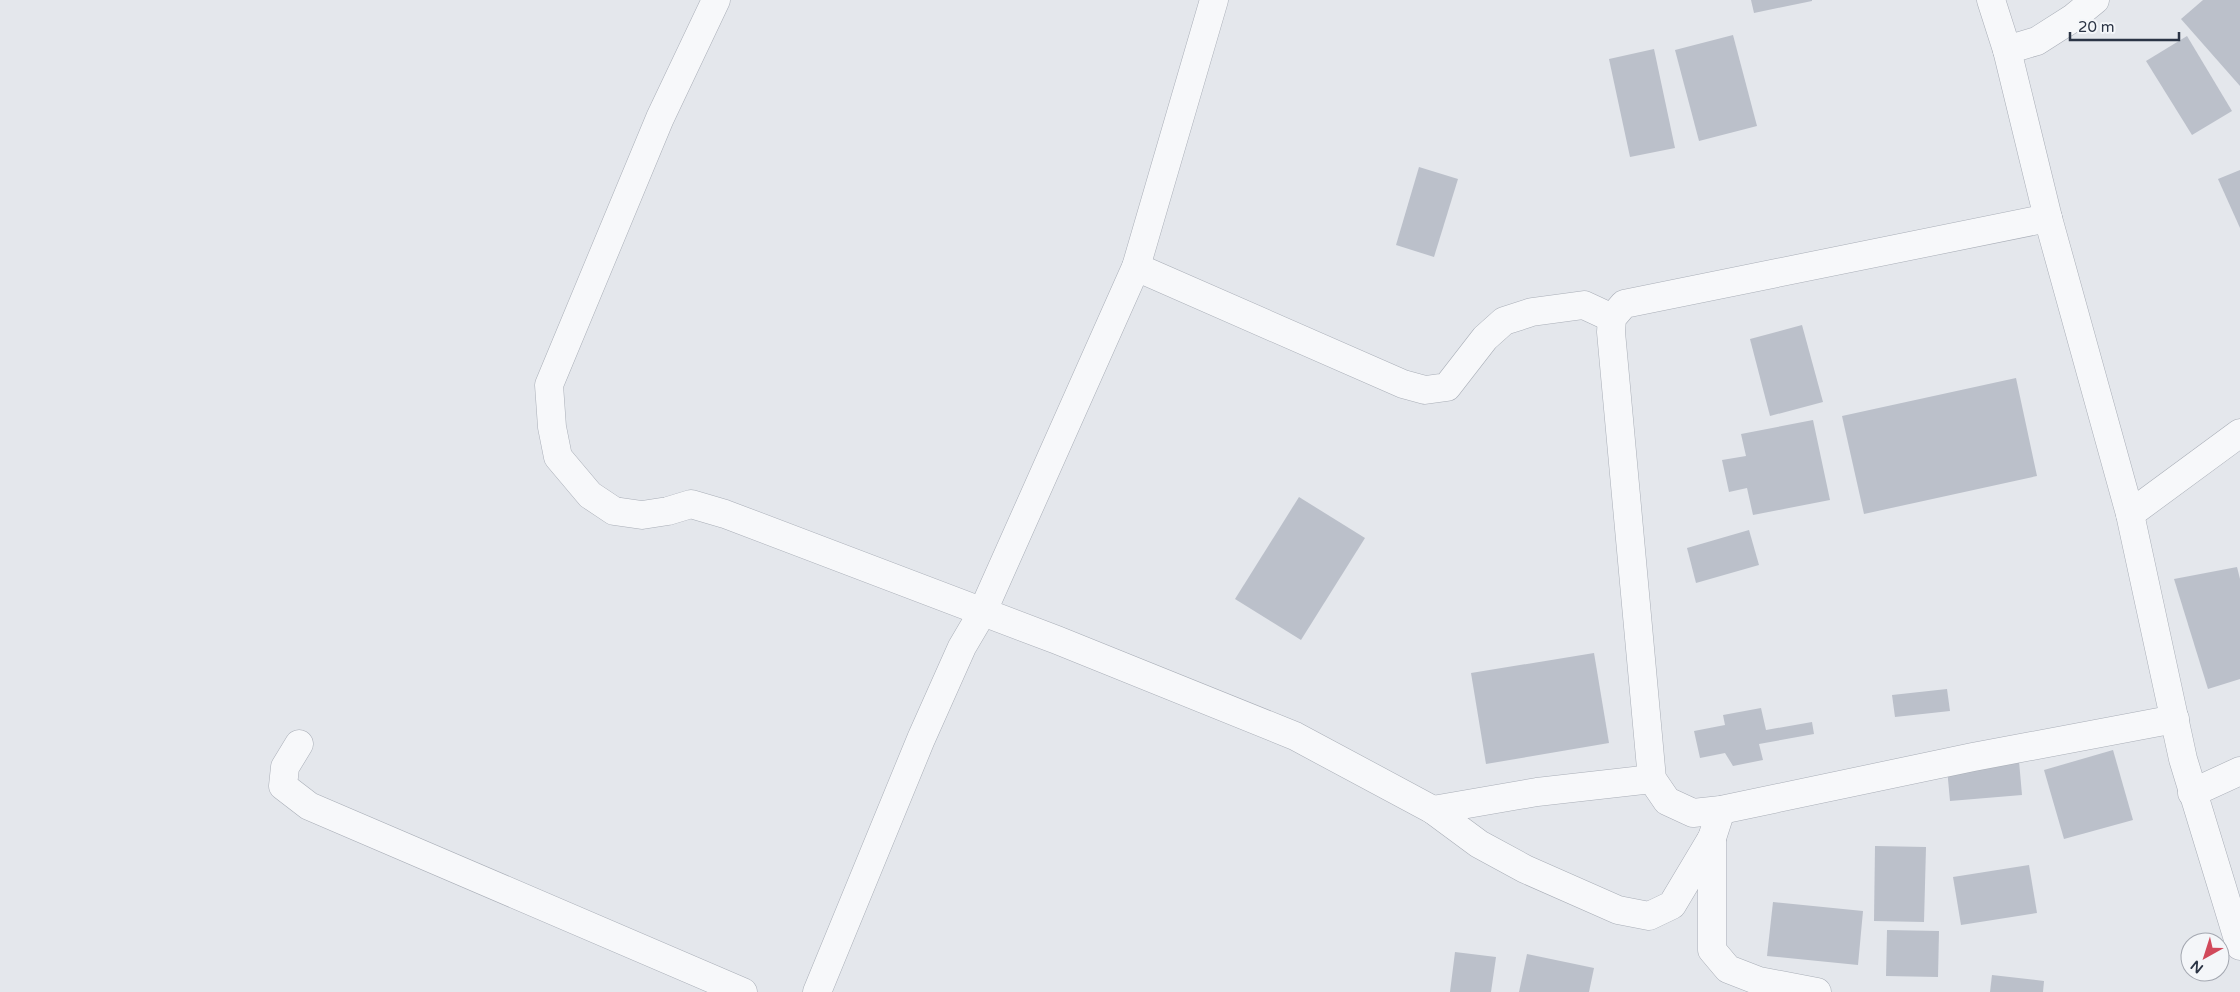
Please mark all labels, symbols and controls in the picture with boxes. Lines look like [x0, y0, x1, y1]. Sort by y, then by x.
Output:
scale bar [2070, 10, 2179, 42]
text: 20 m [2078, 18, 2115, 36]
north arrow [2180, 932, 2230, 982]
text: N [2187, 957, 2207, 977]

